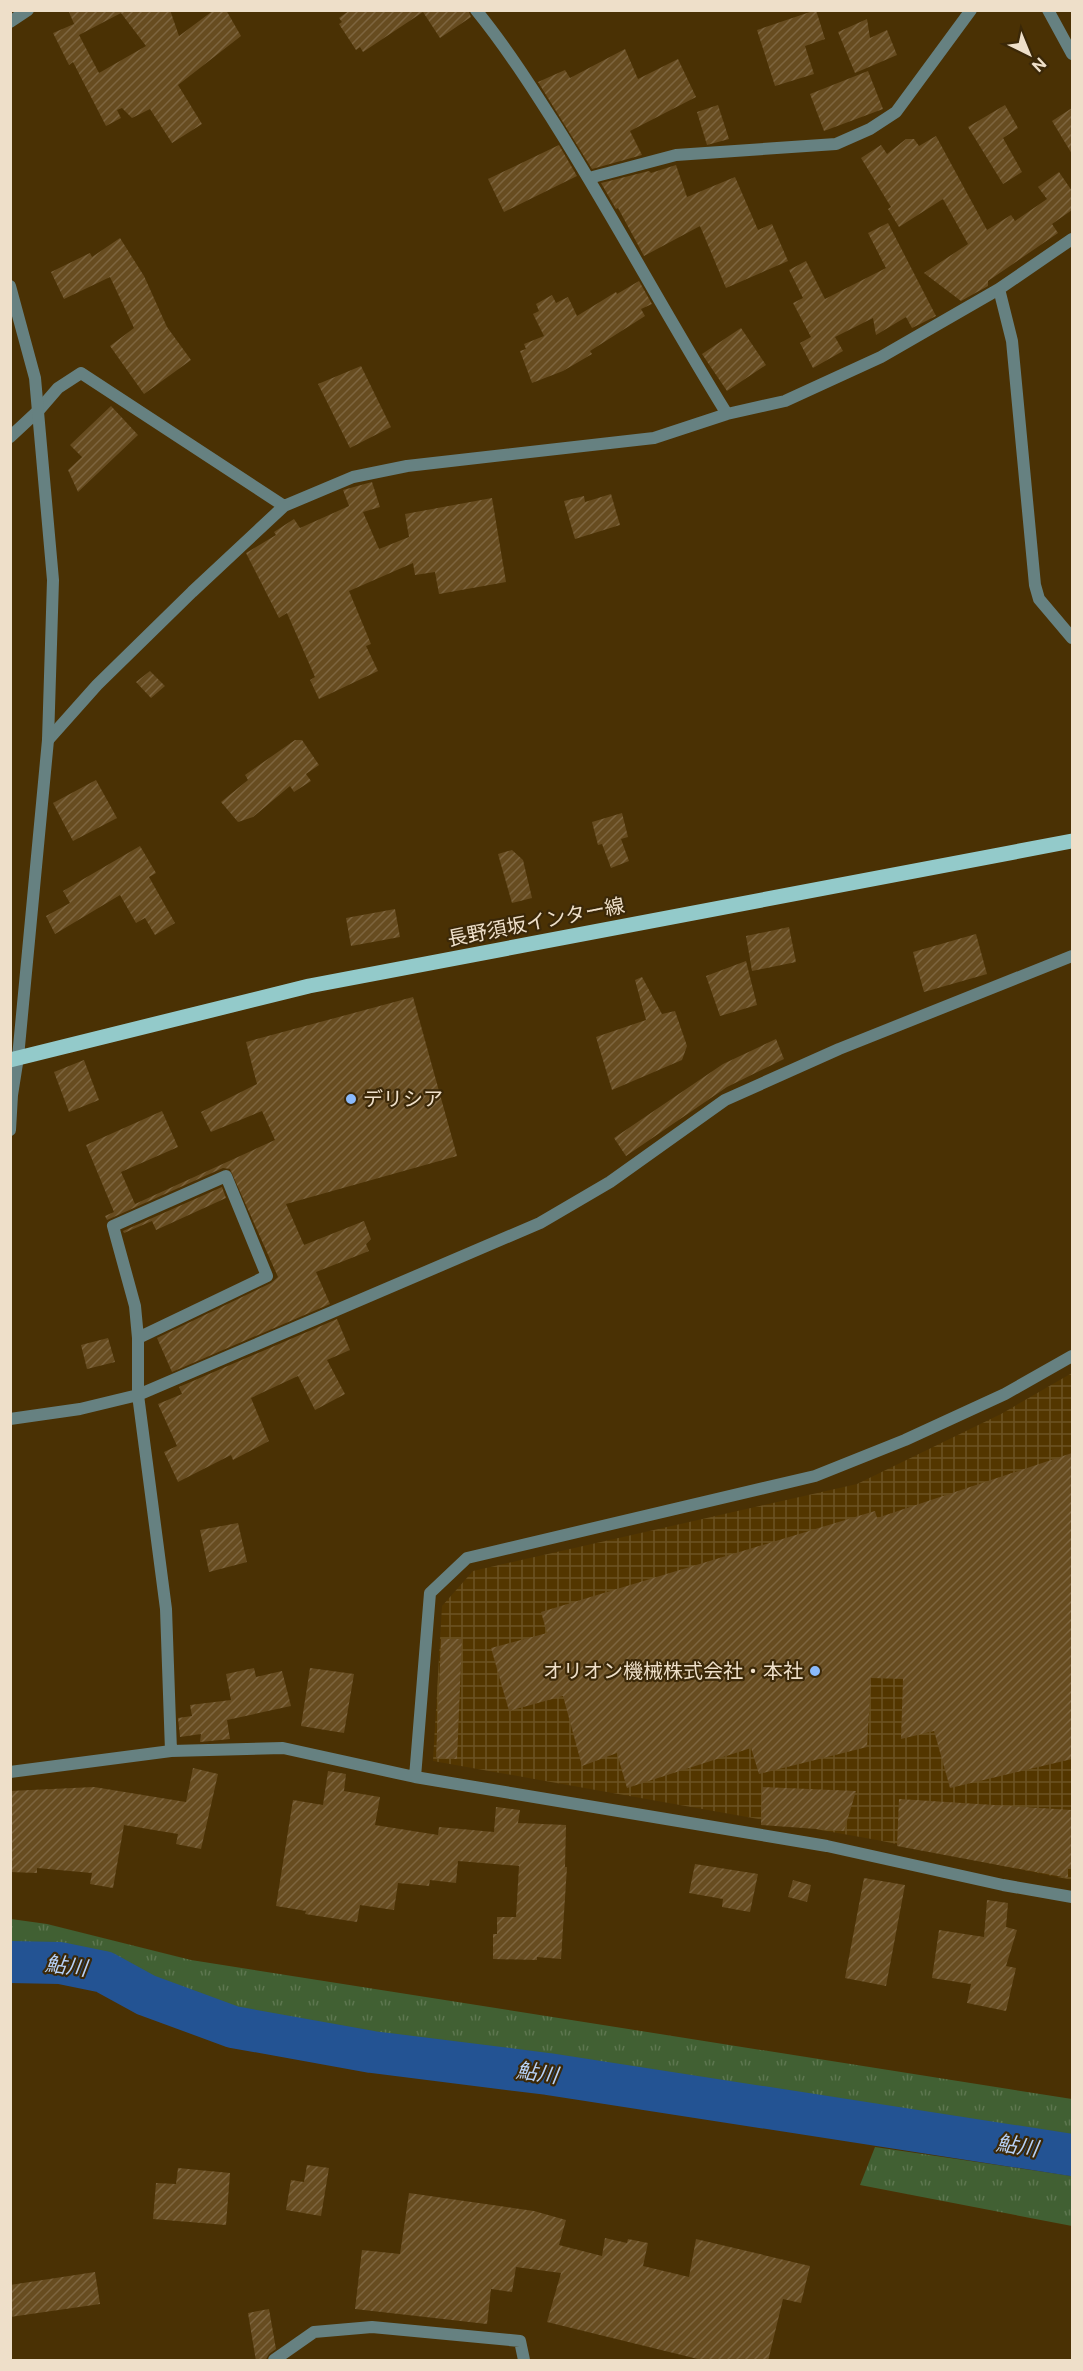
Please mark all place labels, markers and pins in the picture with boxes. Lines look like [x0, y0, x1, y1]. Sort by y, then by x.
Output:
place label: デリシア [363, 1087, 443, 1111]
marker: デリシア [344, 1092, 358, 1106]
place label: オリオン機械株式会社・本社 [543, 1659, 803, 1683]
marker: オリオン機械株式会社・本社 [808, 1664, 822, 1678]

